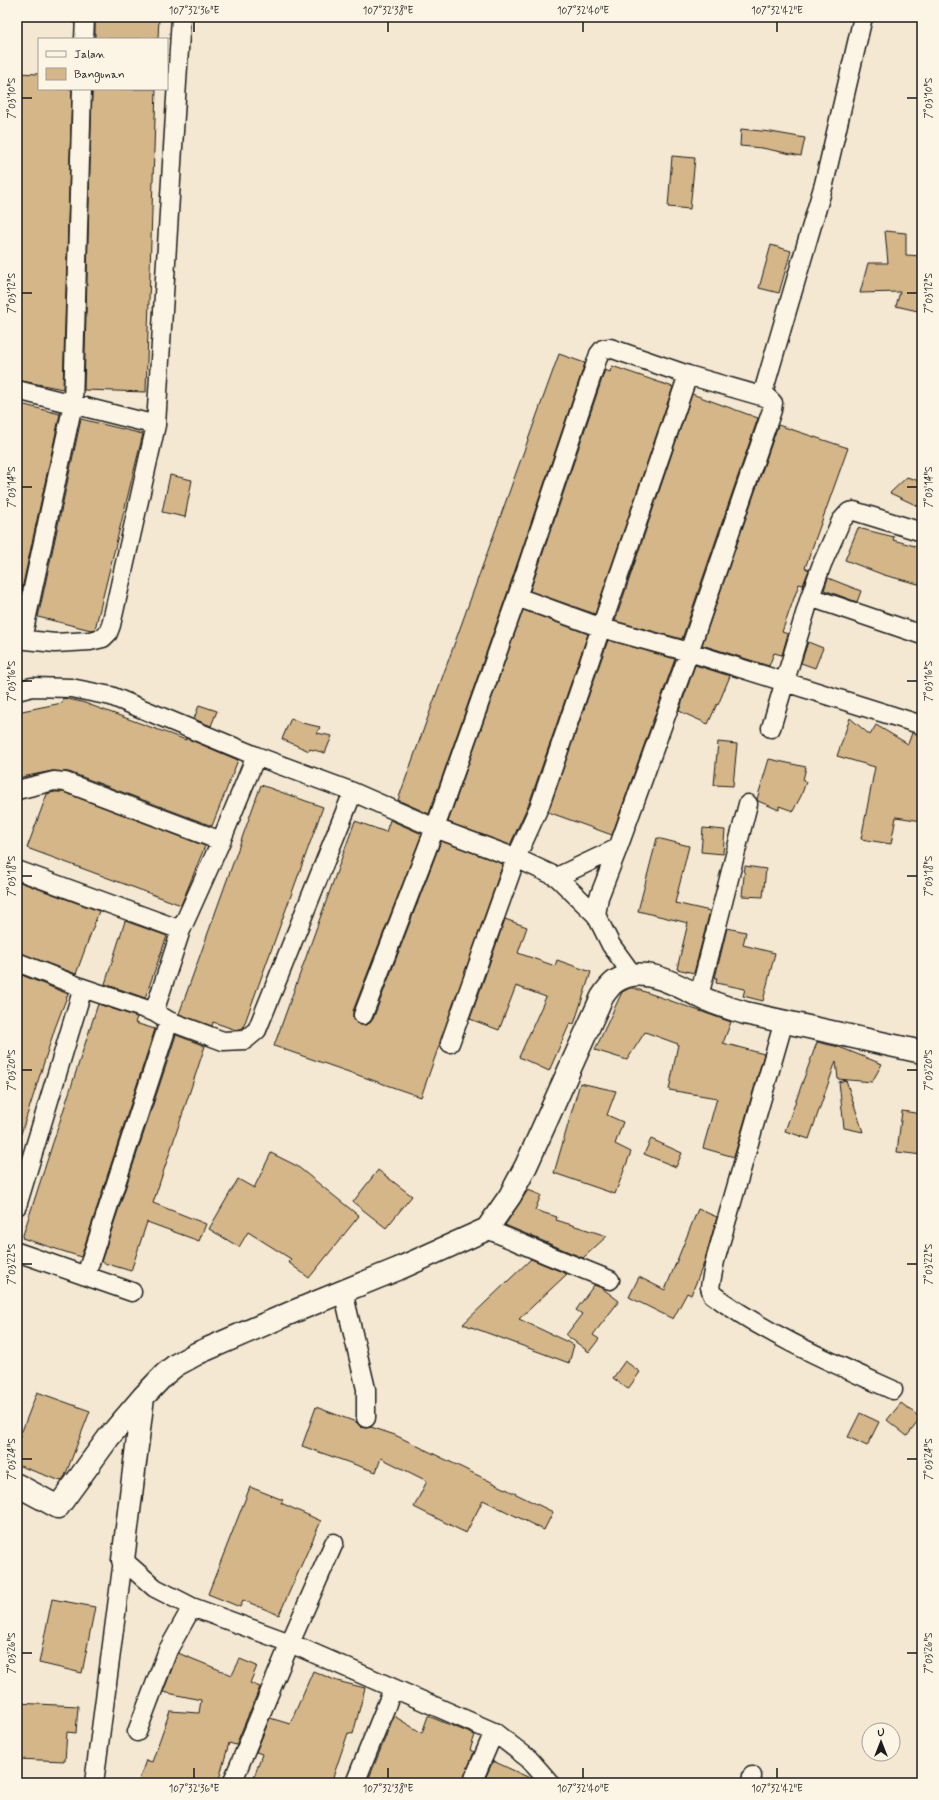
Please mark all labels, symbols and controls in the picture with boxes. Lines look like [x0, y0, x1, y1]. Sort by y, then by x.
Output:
text: 107°32'36"E [169, 4, 219, 18]
text: 107°32'38"E [363, 4, 413, 18]
text: 107°32'40"E [557, 4, 609, 18]
text: 107°32'42"E [751, 4, 803, 18]
legend [38, 38, 168, 90]
text: Jalan [74, 47, 106, 63]
text: Bangunan [74, 67, 125, 83]
text: 7°03'10"S [5, 77, 19, 118]
text: 7°03'10"S [922, 77, 936, 118]
text: 7°03'12"S [5, 272, 19, 313]
text: 7°03'12"S [922, 272, 936, 313]
text: 7°03'14"S [5, 466, 19, 508]
text: 7°03'14"S [922, 466, 936, 508]
text: 7°03'16"S [5, 660, 19, 701]
text: 7°03'16"S [922, 660, 936, 701]
text: 7°03'18"S [5, 855, 19, 896]
text: 7°03'18"S [922, 855, 936, 896]
text: 7°03'20"S [5, 1049, 19, 1091]
text: 7°03'20"S [922, 1049, 936, 1091]
text: 7°03'22"S [5, 1243, 19, 1284]
text: 7°03'22"S [922, 1243, 936, 1284]
text: 7°03'24"S [5, 1438, 19, 1480]
text: 7°03'24"S [922, 1438, 936, 1480]
text: 7°03'26"S [5, 1632, 19, 1674]
text: 7°03'26"S [922, 1632, 936, 1674]
north arrow [861, 1722, 901, 1762]
text: U [877, 1726, 885, 1740]
text: 107°32'36"E [169, 1782, 219, 1796]
text: 107°32'38"E [363, 1782, 413, 1796]
text: 107°32'40"E [557, 1782, 609, 1796]
text: 107°32'42"E [751, 1782, 803, 1796]

